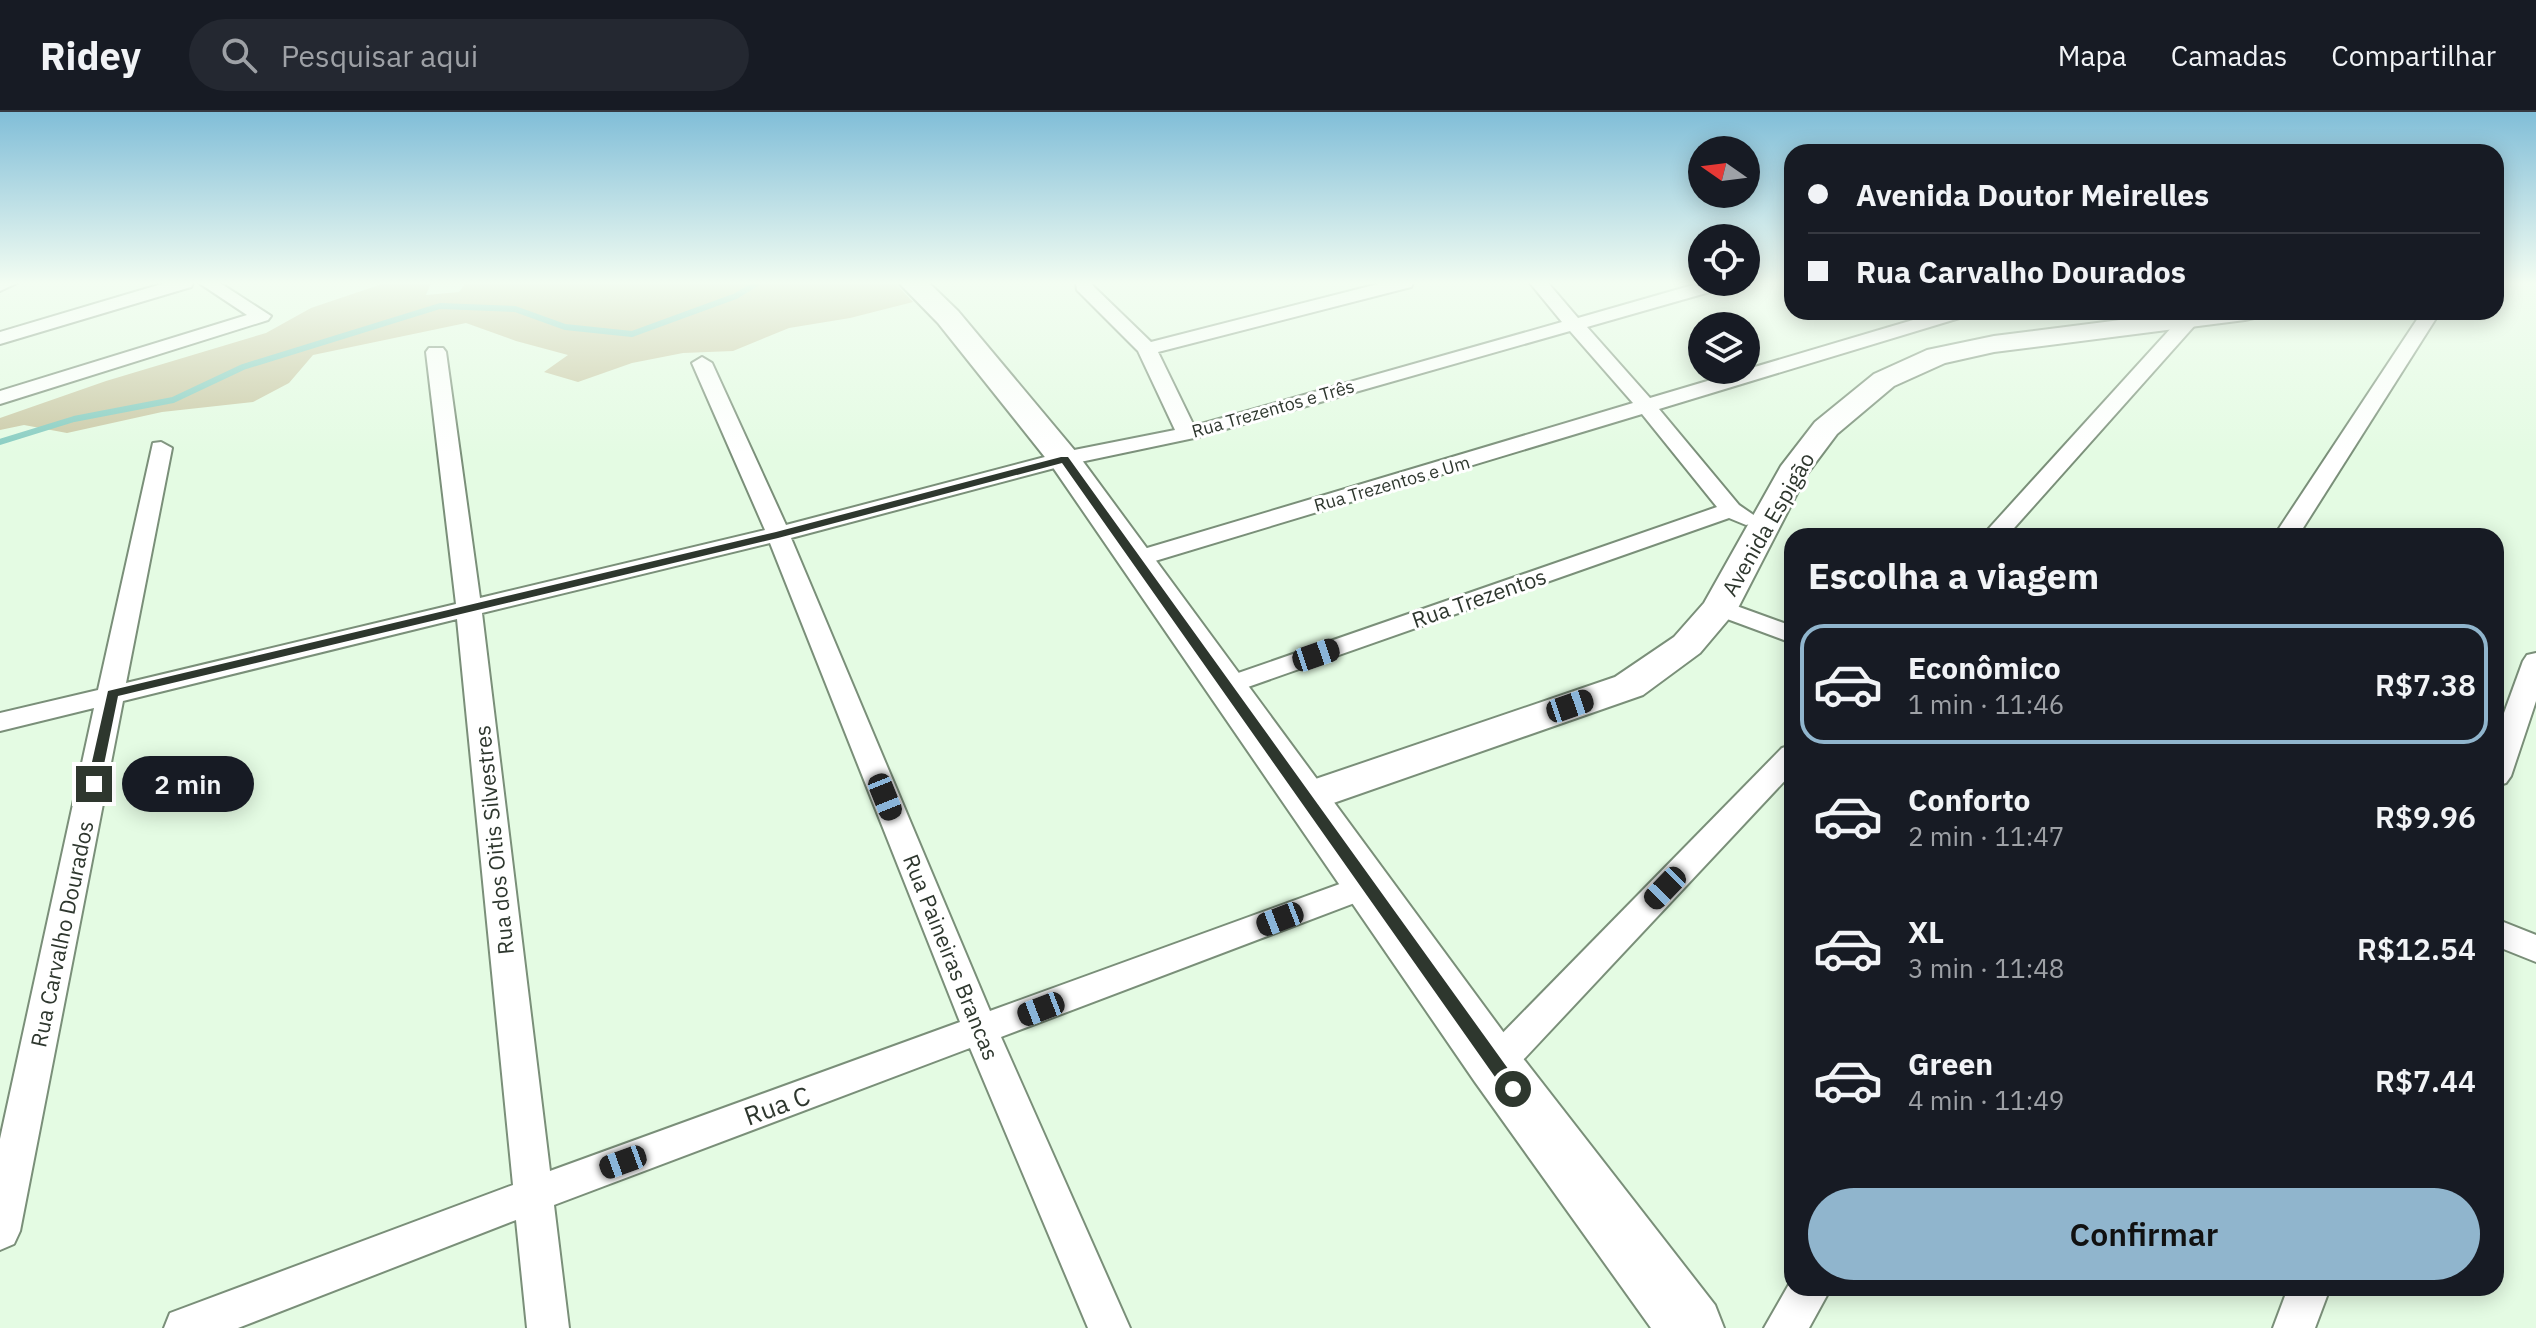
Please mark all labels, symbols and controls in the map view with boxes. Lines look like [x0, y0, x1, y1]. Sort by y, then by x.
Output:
search box [189, 19, 749, 91]
text: Ridey [40, 31, 141, 80]
icon: search [217, 33, 261, 77]
text: Pesquisar aqui [281, 36, 478, 75]
text: Mapa [2058, 37, 2127, 74]
text: Camadas [2171, 37, 2287, 74]
text: Compartilhar [2331, 37, 2496, 74]
north arrow [1688, 136, 1760, 208]
map controls [1688, 136, 1760, 384]
text: Avenida Doutor Meirelles [1856, 175, 2209, 214]
button: locate [1688, 224, 1760, 296]
text: Rua Carvalho Dourados [1856, 252, 2186, 291]
button: layers [1688, 312, 1760, 384]
street label: Rua Trezentos e Três [1189, 374, 1357, 443]
street label: Avenida Espigão [1715, 447, 1821, 601]
street label: Rua Trezentos e Um [1311, 450, 1472, 517]
text: Escolha a viagem [1808, 552, 2099, 599]
street label: Rua Trezentos [1408, 561, 1550, 634]
car [1289, 636, 1343, 674]
icon: car [1812, 648, 1884, 720]
text: Econômico [1908, 648, 2061, 687]
text: R$7.38 [2375, 665, 2476, 704]
car [1543, 687, 1597, 725]
text: 1 min · 11:46 [1908, 687, 2064, 721]
street label: Rua dos Oitis Silvestres [467, 724, 520, 956]
callout: 2 min [122, 756, 254, 812]
route end [76, 766, 112, 802]
text: 2 min [154, 767, 222, 801]
car [865, 770, 905, 824]
icon: car [1812, 780, 1884, 852]
text: Conforto [1908, 780, 2031, 819]
text: R$9.96 [2375, 797, 2476, 836]
street label: Rua Carvalho Dourados [23, 818, 100, 1050]
text: 2 min · 11:47 [1908, 819, 2064, 853]
street label: Rua Paineiras Brancas [897, 850, 1006, 1064]
car [1640, 862, 1690, 914]
car [1253, 899, 1307, 939]
icon: car [1812, 912, 1884, 984]
text: XL [1908, 912, 1944, 951]
text: R$12.54 [2357, 929, 2476, 968]
text: 3 min · 11:48 [1908, 951, 2064, 985]
car [1014, 989, 1068, 1029]
icon: car [1812, 1044, 1884, 1116]
text: Green [1908, 1044, 1993, 1083]
text: R$7.44 [2375, 1061, 2476, 1100]
route start [1495, 1071, 1531, 1107]
street label: Rua C [739, 1078, 814, 1133]
text: 4 min · 11:49 [1908, 1083, 2064, 1117]
car [596, 1143, 650, 1181]
button: Confirmar [1808, 1188, 2480, 1280]

